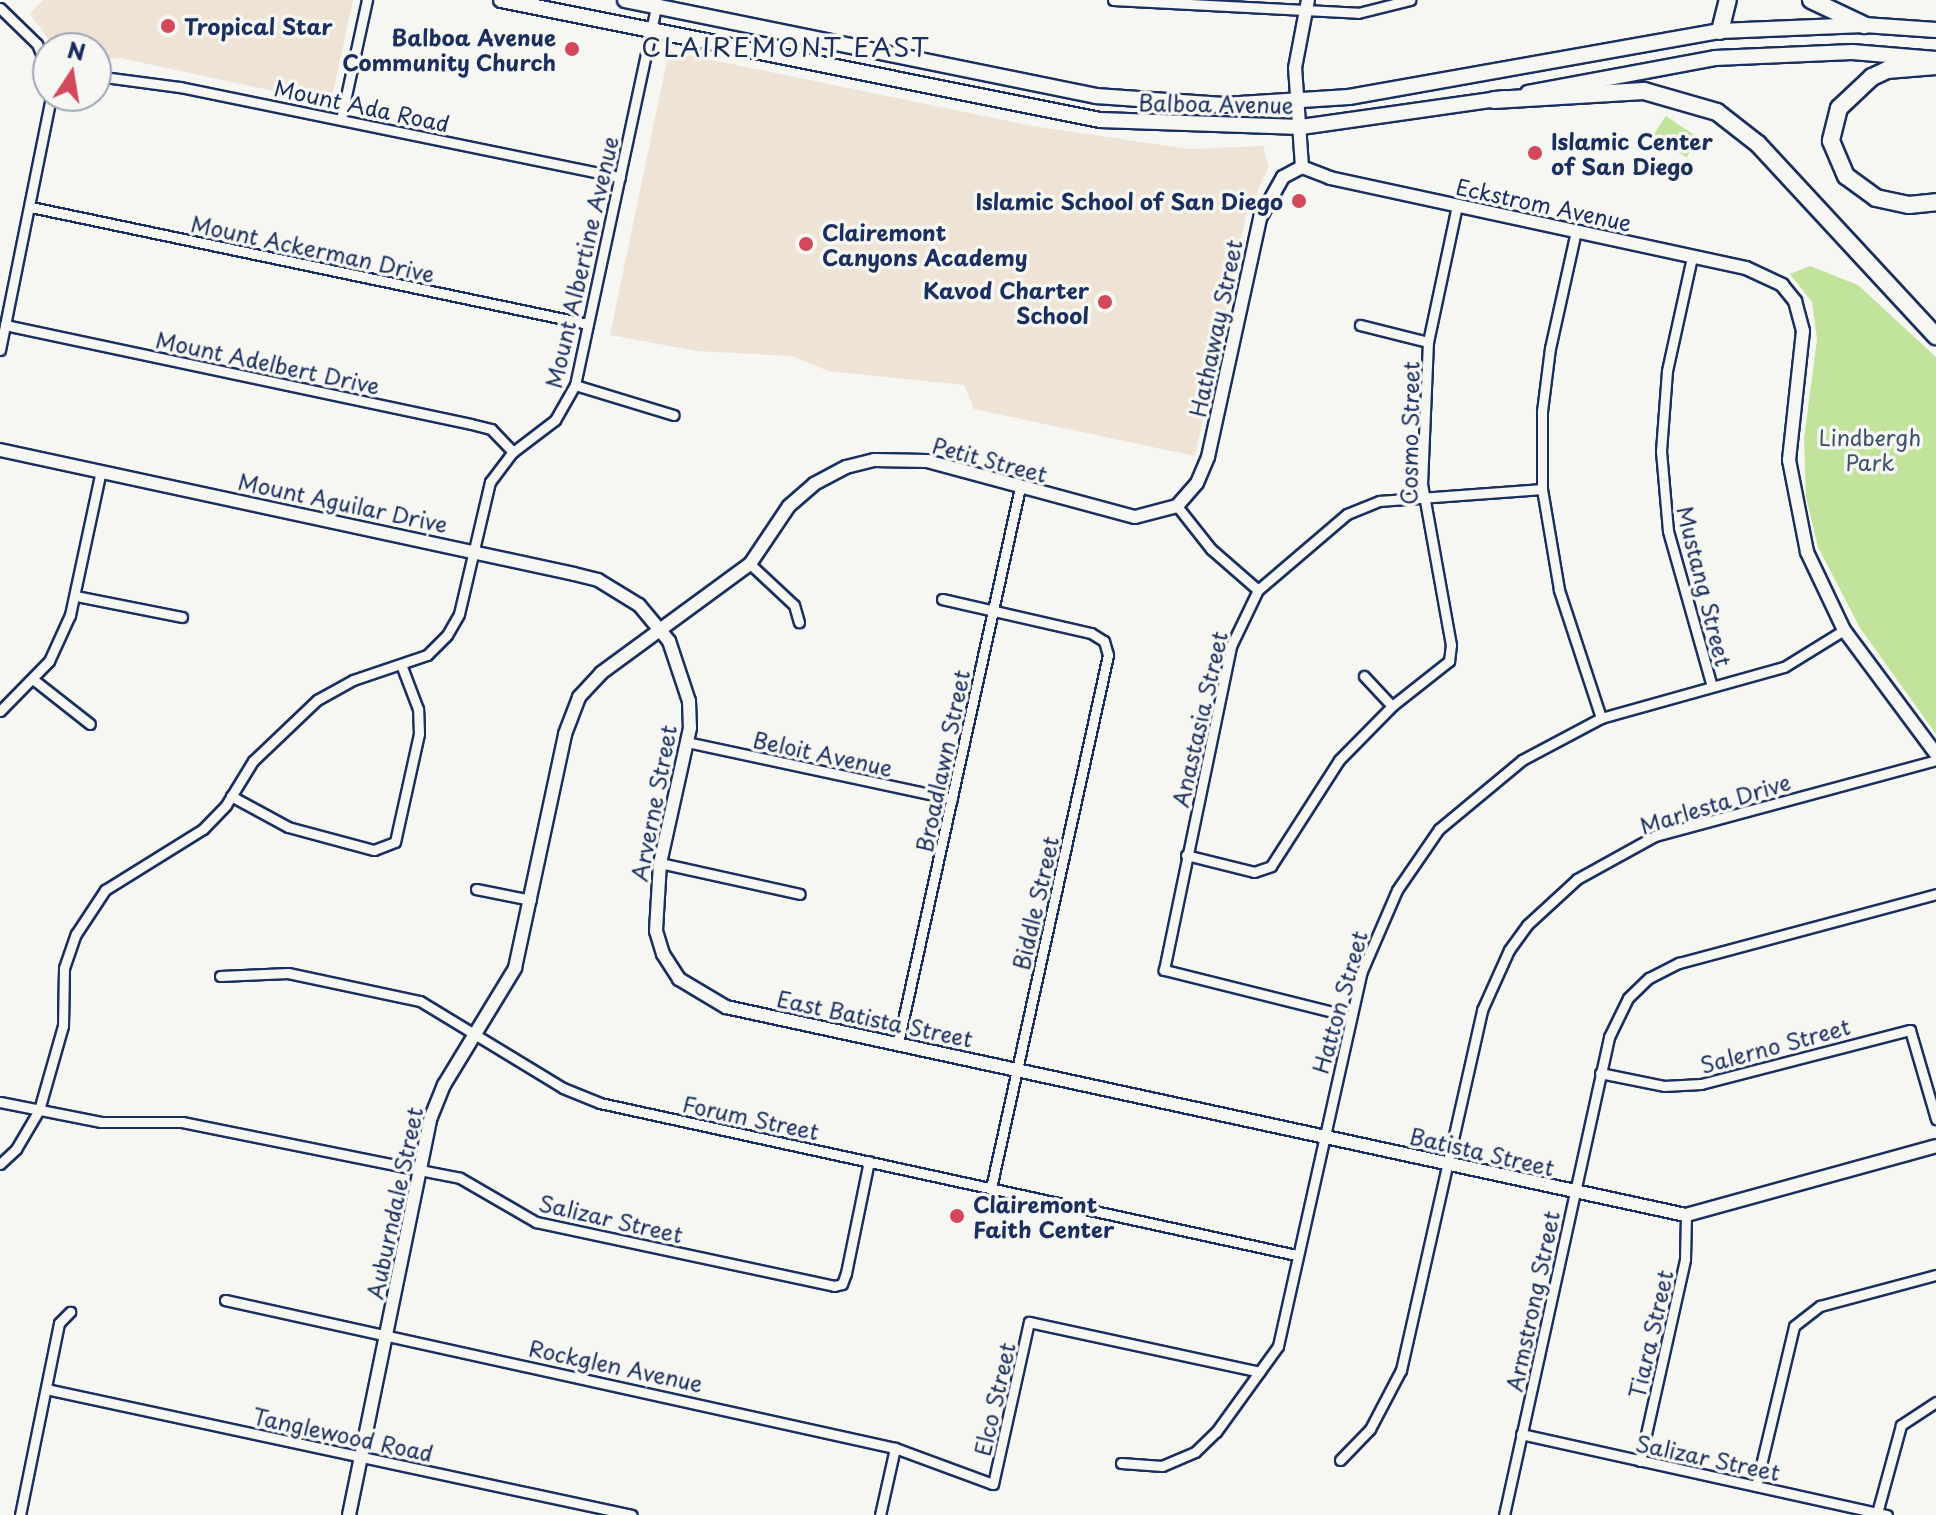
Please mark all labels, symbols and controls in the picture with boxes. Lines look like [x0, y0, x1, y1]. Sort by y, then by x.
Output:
place label: Tropical Star [184, 13, 333, 39]
marker: Tropical Star [159, 17, 177, 35]
place label: Balboa Avenue Community Church [341, 23, 556, 74]
district label: CLAIREMONT EAST [642, 31, 930, 63]
north arrow [32, 32, 112, 112]
text: N [65, 32, 89, 68]
marker: Balboa Avenue Community Church [563, 40, 581, 58]
street label: Mount Ada Road [272, 74, 452, 136]
street label: Balboa Avenue [1138, 88, 1294, 118]
place label: Islamic Center of San Diego [1551, 127, 1712, 178]
street label: Mount Albertine Avenue [539, 134, 623, 390]
marker: Islamic Center of San Diego [1526, 144, 1544, 162]
street label: Eckstrom Avenue [1454, 172, 1634, 236]
place label: Islamic School of San Diego [977, 188, 1283, 214]
marker: Islamic School of San Diego [1290, 192, 1308, 210]
street label: Mount Ackerman Drive [189, 209, 437, 287]
place label: Clairemont Canyons Academy [822, 218, 1028, 270]
marker: Clairemont Canyons Academy [797, 235, 815, 253]
street label: Hathaway Street [1183, 237, 1247, 419]
place label: Kavod Charter School [921, 276, 1089, 328]
marker: Kavod Charter School [1096, 293, 1114, 311]
street label: Mount Adelbert Drive [154, 325, 382, 399]
street label: Cosmo Street [1395, 361, 1423, 505]
park label: Lindbergh Park [1819, 423, 1921, 474]
street label: Petit Street [928, 431, 1052, 487]
street label: Mount Aguilar Drive [235, 467, 451, 537]
street label: Mustang Street [1672, 503, 1738, 669]
street label: Anastasia Street [1166, 628, 1232, 810]
street label: Broadlawn Street [910, 668, 974, 854]
street label: Arverne Street [625, 722, 681, 884]
street label: Beloit Avenue [751, 725, 895, 781]
street label: Marlesta Drive [1636, 767, 1794, 839]
street label: Biddle Street [1007, 833, 1063, 973]
street label: Hatton Street [1306, 928, 1372, 1076]
street label: East Batista Street [773, 984, 977, 1052]
street label: Salerno Street [1697, 1012, 1853, 1078]
street label: Forum Street [680, 1090, 822, 1144]
street label: Auburndale Street [361, 1105, 427, 1301]
street label: Batista Street [1406, 1121, 1558, 1181]
street label: Salizar Street [536, 1189, 686, 1247]
place label: Clairemont Faith Center [973, 1190, 1115, 1242]
marker: Clairemont Faith Center [948, 1207, 966, 1225]
street label: Armstrong Street [1500, 1209, 1564, 1393]
street label: Tiara Street [1622, 1267, 1678, 1401]
street label: Rockglen Avenue [526, 1334, 706, 1396]
street label: Elco Street [968, 1340, 1020, 1458]
street label: Tanglewood Road [250, 1402, 436, 1466]
street label: Salizar Street [1633, 1429, 1783, 1485]

